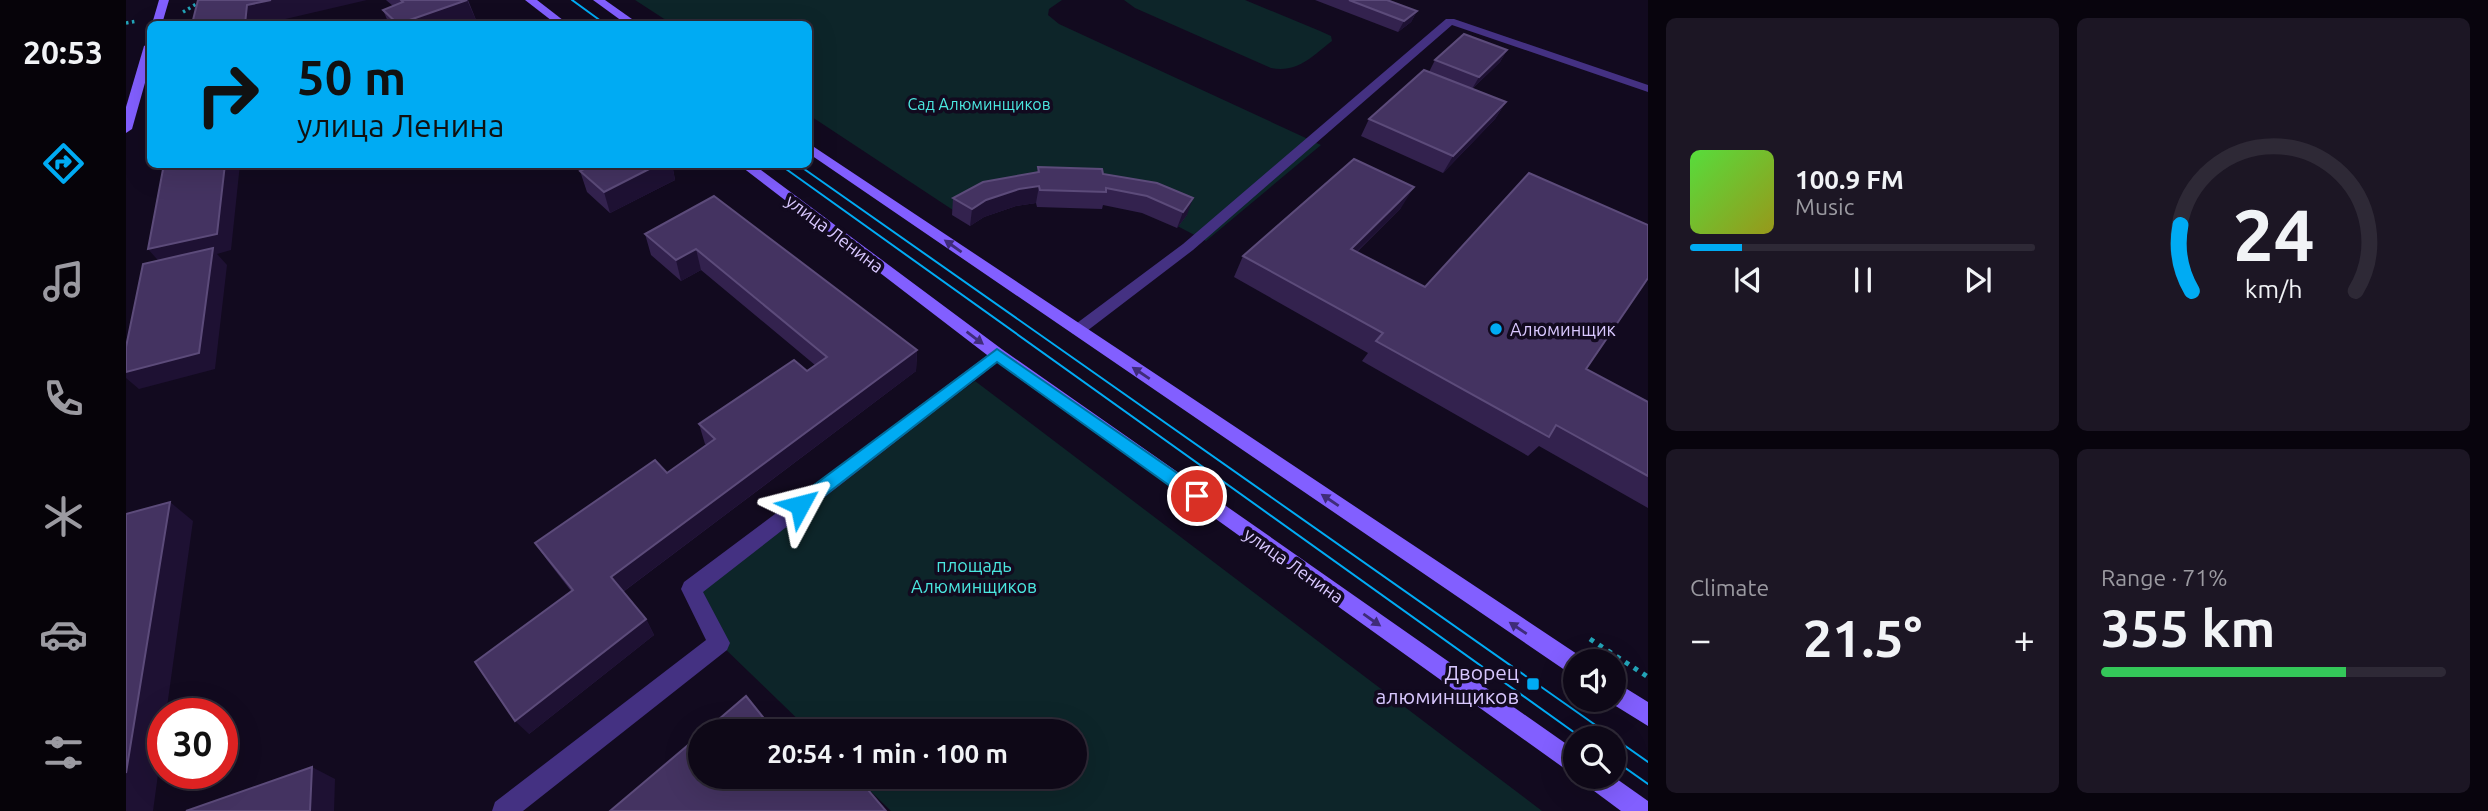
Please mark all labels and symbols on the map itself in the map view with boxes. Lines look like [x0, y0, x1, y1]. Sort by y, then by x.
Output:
park label: Сад Алюминщиков [907, 95, 1051, 113]
street label: улица Ленина [782, 190, 888, 276]
one-way arrow [943, 240, 962, 253]
place label: Алюминщик [1510, 319, 1616, 339]
marker: Алюминщик [1488, 321, 1504, 337]
one-way arrow [966, 331, 984, 345]
one-way arrow [1132, 366, 1150, 380]
pin [1167, 466, 1227, 526]
position arrow [763, 468, 837, 542]
one-way arrow [1321, 493, 1339, 507]
street label: улица Ленина [1240, 523, 1348, 607]
park label: площадь Алюминщиков [911, 555, 1037, 596]
one-way arrow [1363, 613, 1381, 627]
one-way arrow [1509, 621, 1528, 634]
place label: Дворец алюминщиков [1375, 660, 1519, 708]
marker: Дворец алюминщиков [1525, 676, 1541, 692]
speed limit sign: 30 [147, 698, 238, 789]

